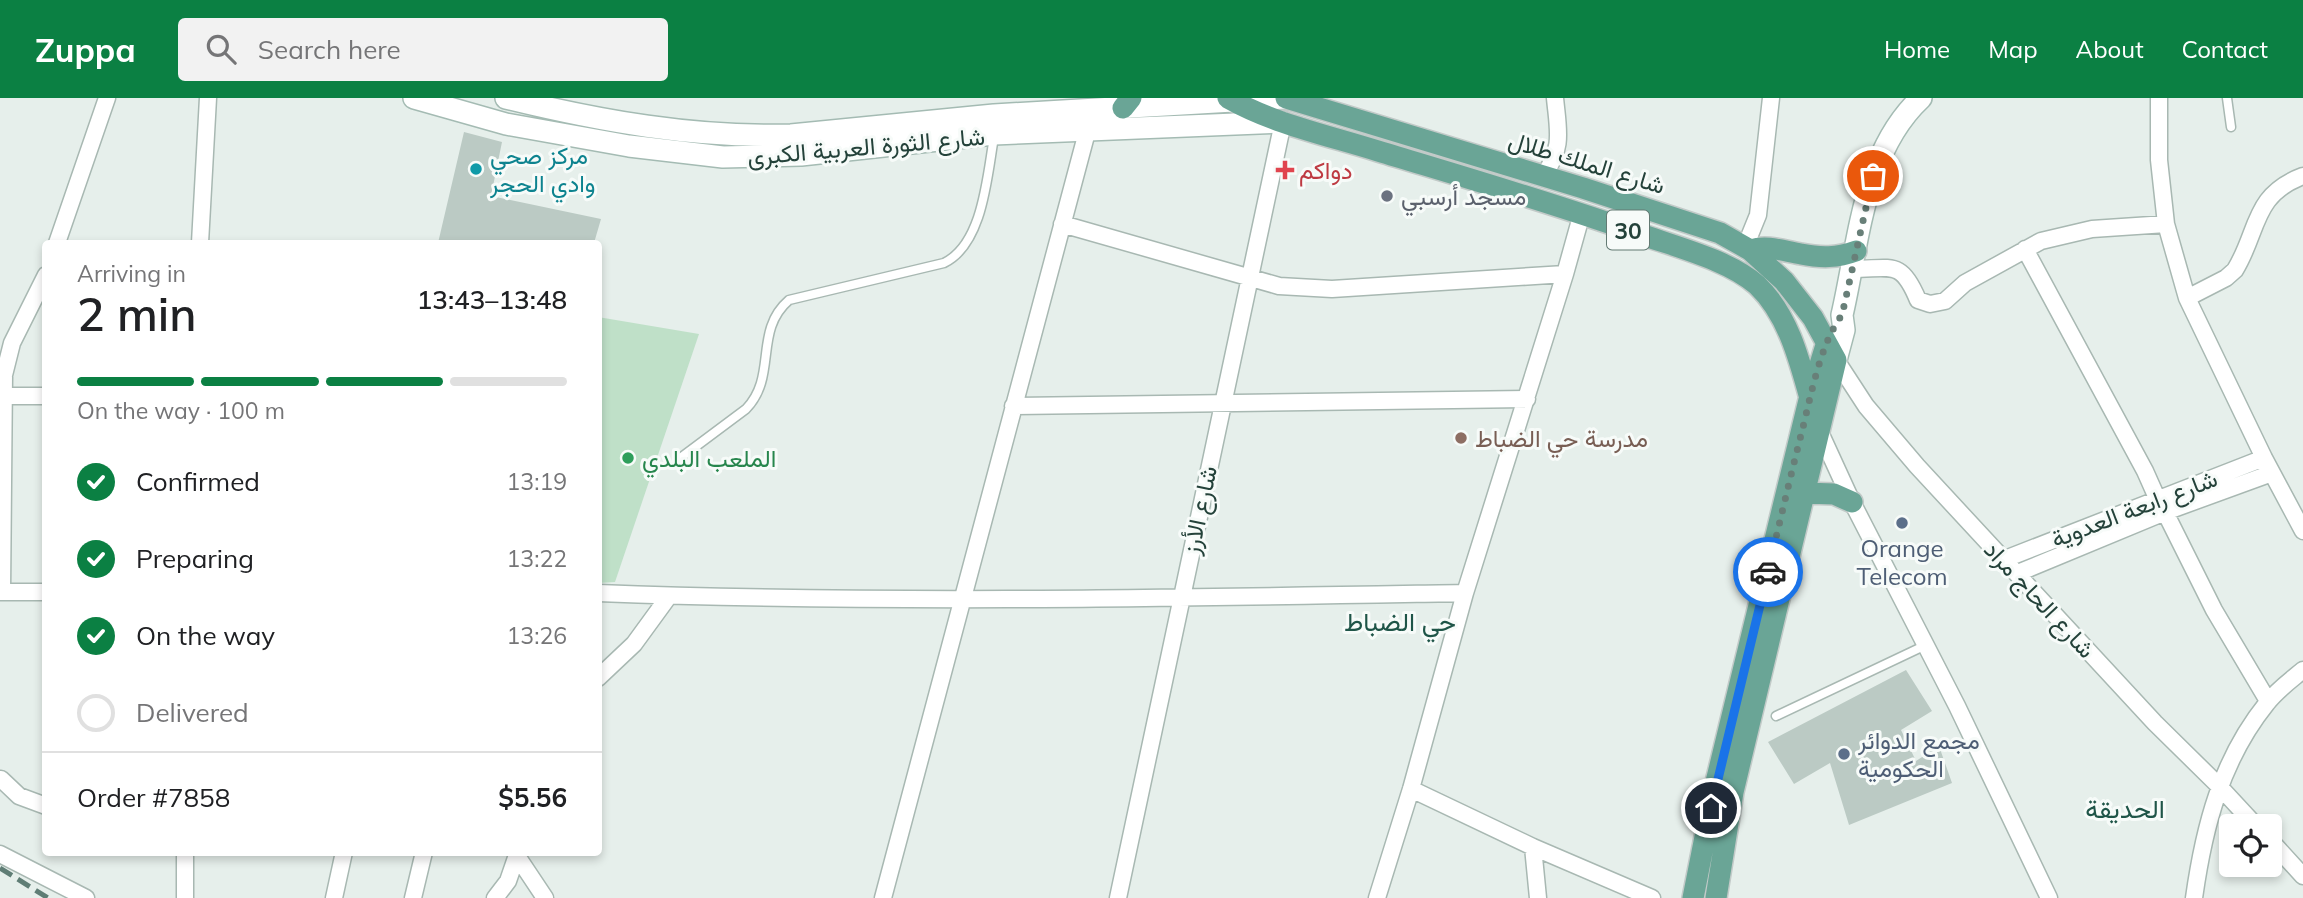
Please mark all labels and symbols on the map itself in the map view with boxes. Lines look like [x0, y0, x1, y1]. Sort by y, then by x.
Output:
street label: شارع الثورة العربية الكبرى [746, 121, 986, 173]
street label: شارع الملك طلال [1505, 124, 1669, 202]
place label: مركز صحي وادي الحجر [489, 140, 595, 203]
pin [1843, 146, 1903, 206]
place label: دواكم [1299, 155, 1353, 187]
marker: مركز صحي وادي الحجر [468, 161, 484, 177]
marker: دواكم [1277, 162, 1293, 178]
place label: مسجد أرسبي [1401, 181, 1526, 216]
marker: مسجد أرسبي [1379, 188, 1395, 204]
road number: 30 [1607, 211, 1649, 250]
place label: مدرسة حي الضباط [1475, 423, 1648, 458]
marker: مدرسة حي الضباط [1453, 430, 1469, 446]
place label: الملعب البلدي [642, 443, 776, 478]
marker: الملعب البلدي [620, 450, 636, 466]
street label: شارع الأرز [1175, 463, 1225, 558]
street label: شارع رابعة العدوية [2047, 463, 2222, 555]
marker: Orange Telecom [1894, 515, 1910, 531]
place label: Orange Telecom [1857, 533, 1947, 591]
street label: شارع الحاج مراد [1977, 534, 2102, 665]
courier [1733, 537, 1803, 607]
district label: حي الضباط [1344, 605, 1456, 643]
place label: مجمع الدوائر الحكومية [1857, 725, 1980, 784]
marker: مجمع الدوائر الحكومية [1836, 746, 1852, 762]
pin [1681, 778, 1741, 838]
district label: الحديقة [2085, 792, 2165, 825]

